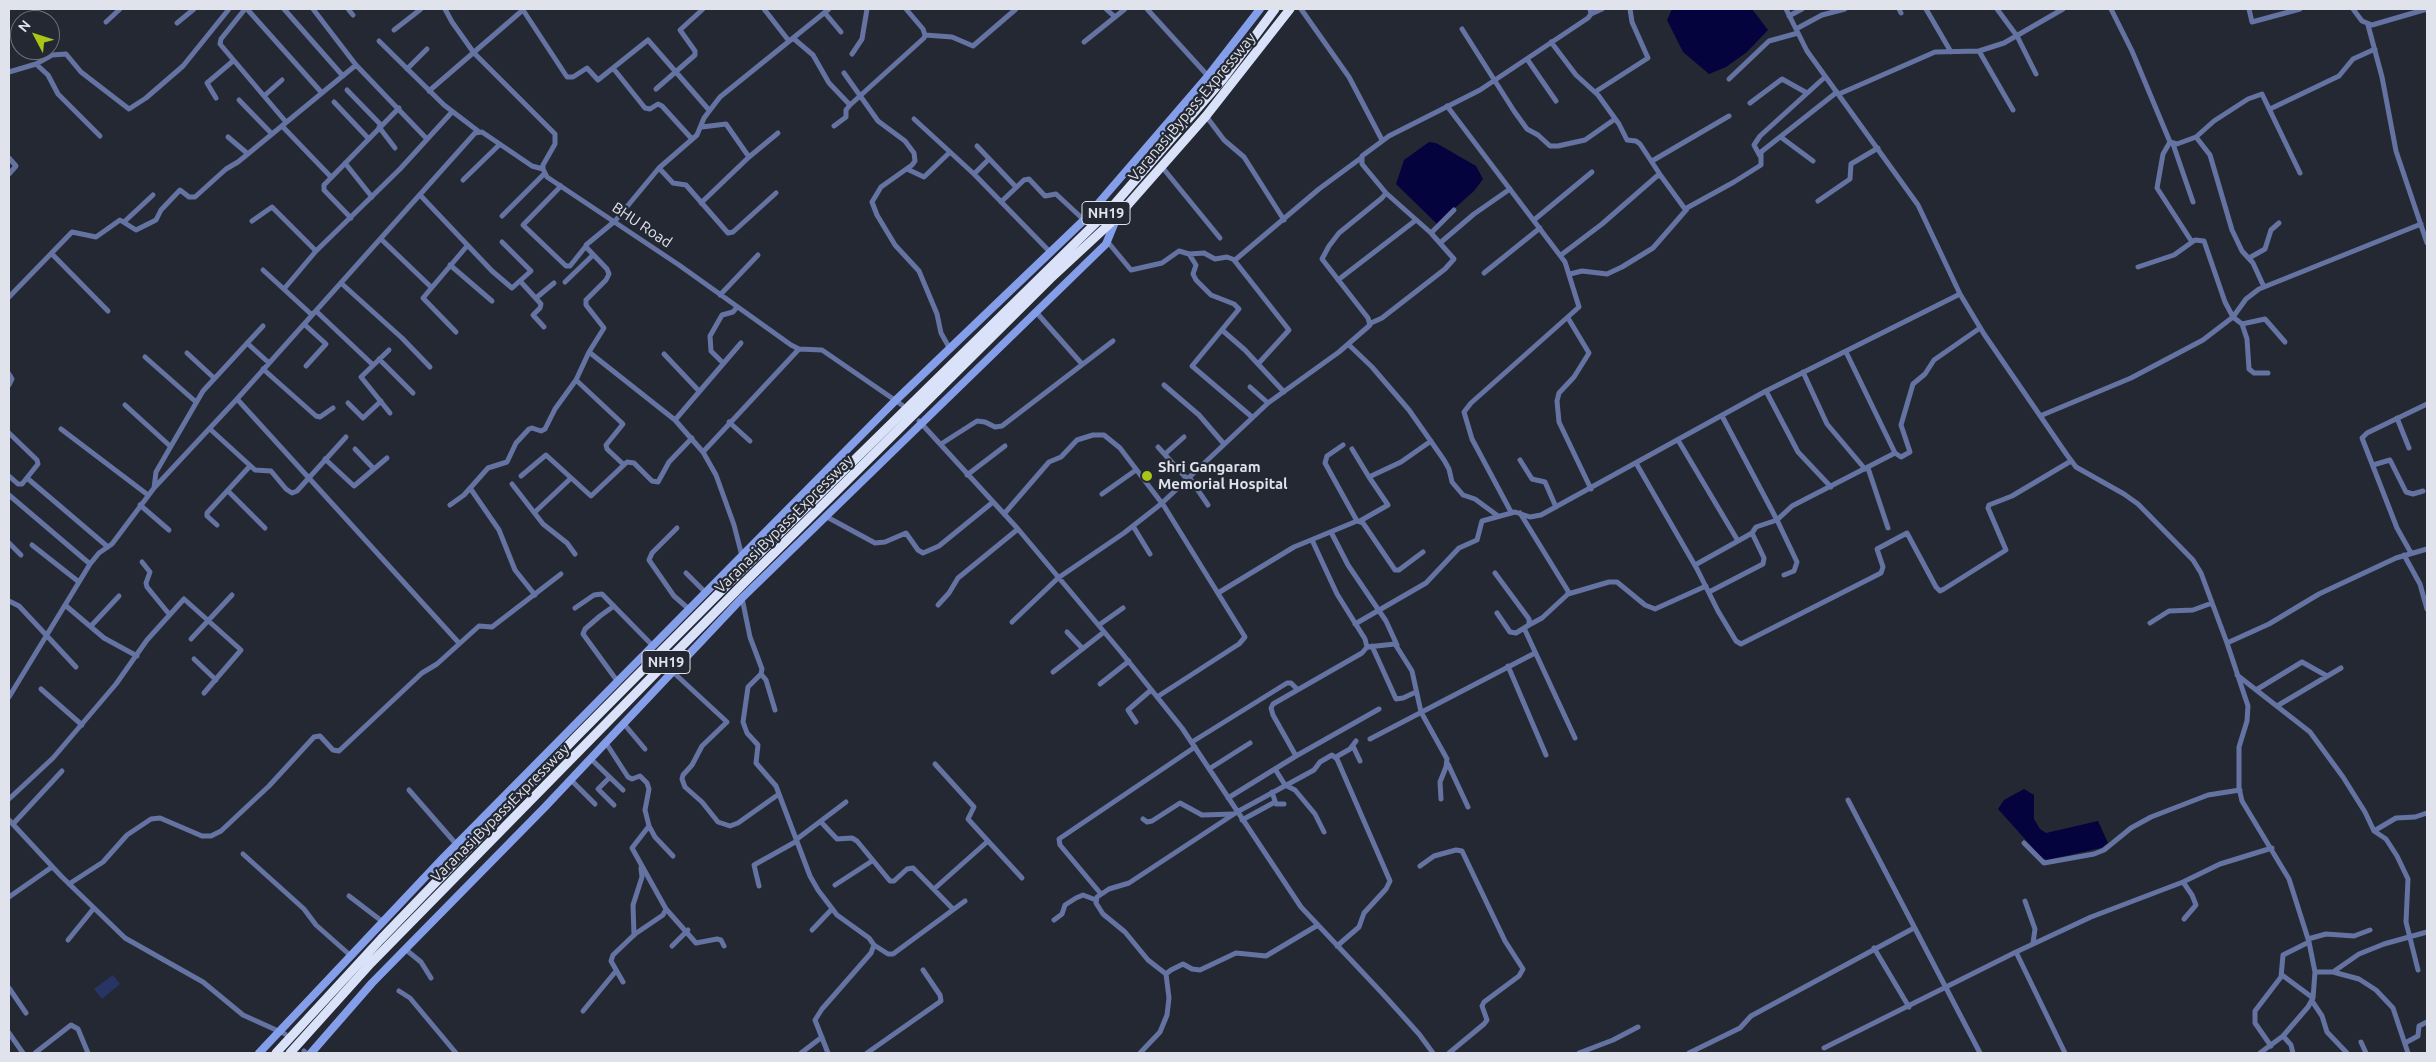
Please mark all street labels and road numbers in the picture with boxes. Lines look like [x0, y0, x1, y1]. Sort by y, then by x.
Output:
street label: Varanasi Bypass Expressway [1125, 29, 1259, 185]
street label: BHU Road [609, 198, 675, 252]
road number: NH19 [1082, 202, 1130, 224]
street label: Varanasi Bypass Expressway [711, 451, 857, 597]
road number: NH19 [642, 650, 690, 674]
street label: Varanasi Bypass Expressway [427, 740, 573, 886]

